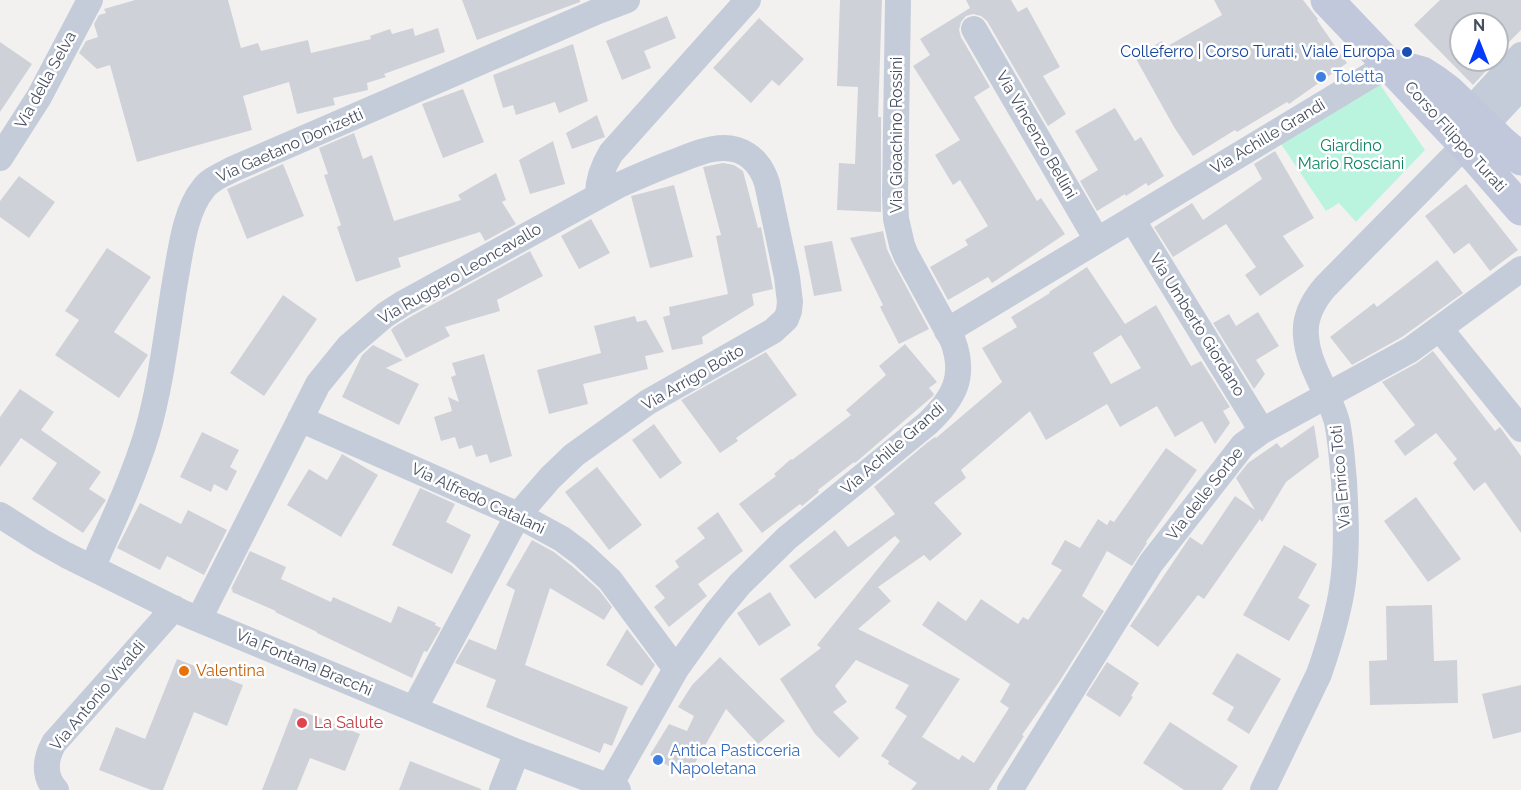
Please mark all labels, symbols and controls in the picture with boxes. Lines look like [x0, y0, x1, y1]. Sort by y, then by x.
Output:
north arrow [1449, 12, 1509, 72]
text: N [1473, 16, 1485, 35]
street label: Via della Selva [11, 28, 81, 132]
place label: Colleferro | Corso Turati, Viale Europa [1120, 42, 1395, 62]
marker: Colleferro | Corso Turati, Viale Europa [1400, 45, 1414, 59]
street label: Via Gioachino Rossini [887, 57, 907, 213]
place label: Toletta [1333, 67, 1384, 87]
street label: Via Vincenzo Bellini [992, 68, 1080, 202]
marker: Toletta [1314, 70, 1328, 84]
street label: Corso Filippo Turati [1400, 78, 1510, 196]
street label: Via Achille Grandi [1207, 95, 1329, 179]
street label: Via Gaetano Donizetti [214, 105, 366, 187]
park label: Giardino Mario Rosciani [1298, 136, 1404, 174]
street label: Via Ruggero Leoncavallo [375, 219, 545, 329]
street label: Via Umberto Giordano [1145, 250, 1249, 400]
street label: Via Arrigo Boito [639, 341, 747, 415]
street label: Via Achille Grandi [838, 399, 948, 499]
street label: Via Enrico Toti [1327, 424, 1355, 530]
street label: Via delle Sorbe [1163, 444, 1247, 544]
street label: Via Alfredo Catalani [408, 460, 548, 538]
street label: Via Fontana Bracchi [233, 626, 375, 700]
street label: Via Antonio Vivaldi [46, 637, 150, 755]
place label: Valentina [196, 661, 265, 681]
marker: Valentina [177, 664, 191, 678]
place label: La Salute [314, 713, 383, 733]
marker: La Salute [295, 716, 309, 730]
place label: Antica Pasticceria Napoletana [670, 741, 800, 779]
marker: Antica Pasticceria Napoletana [651, 753, 665, 767]

